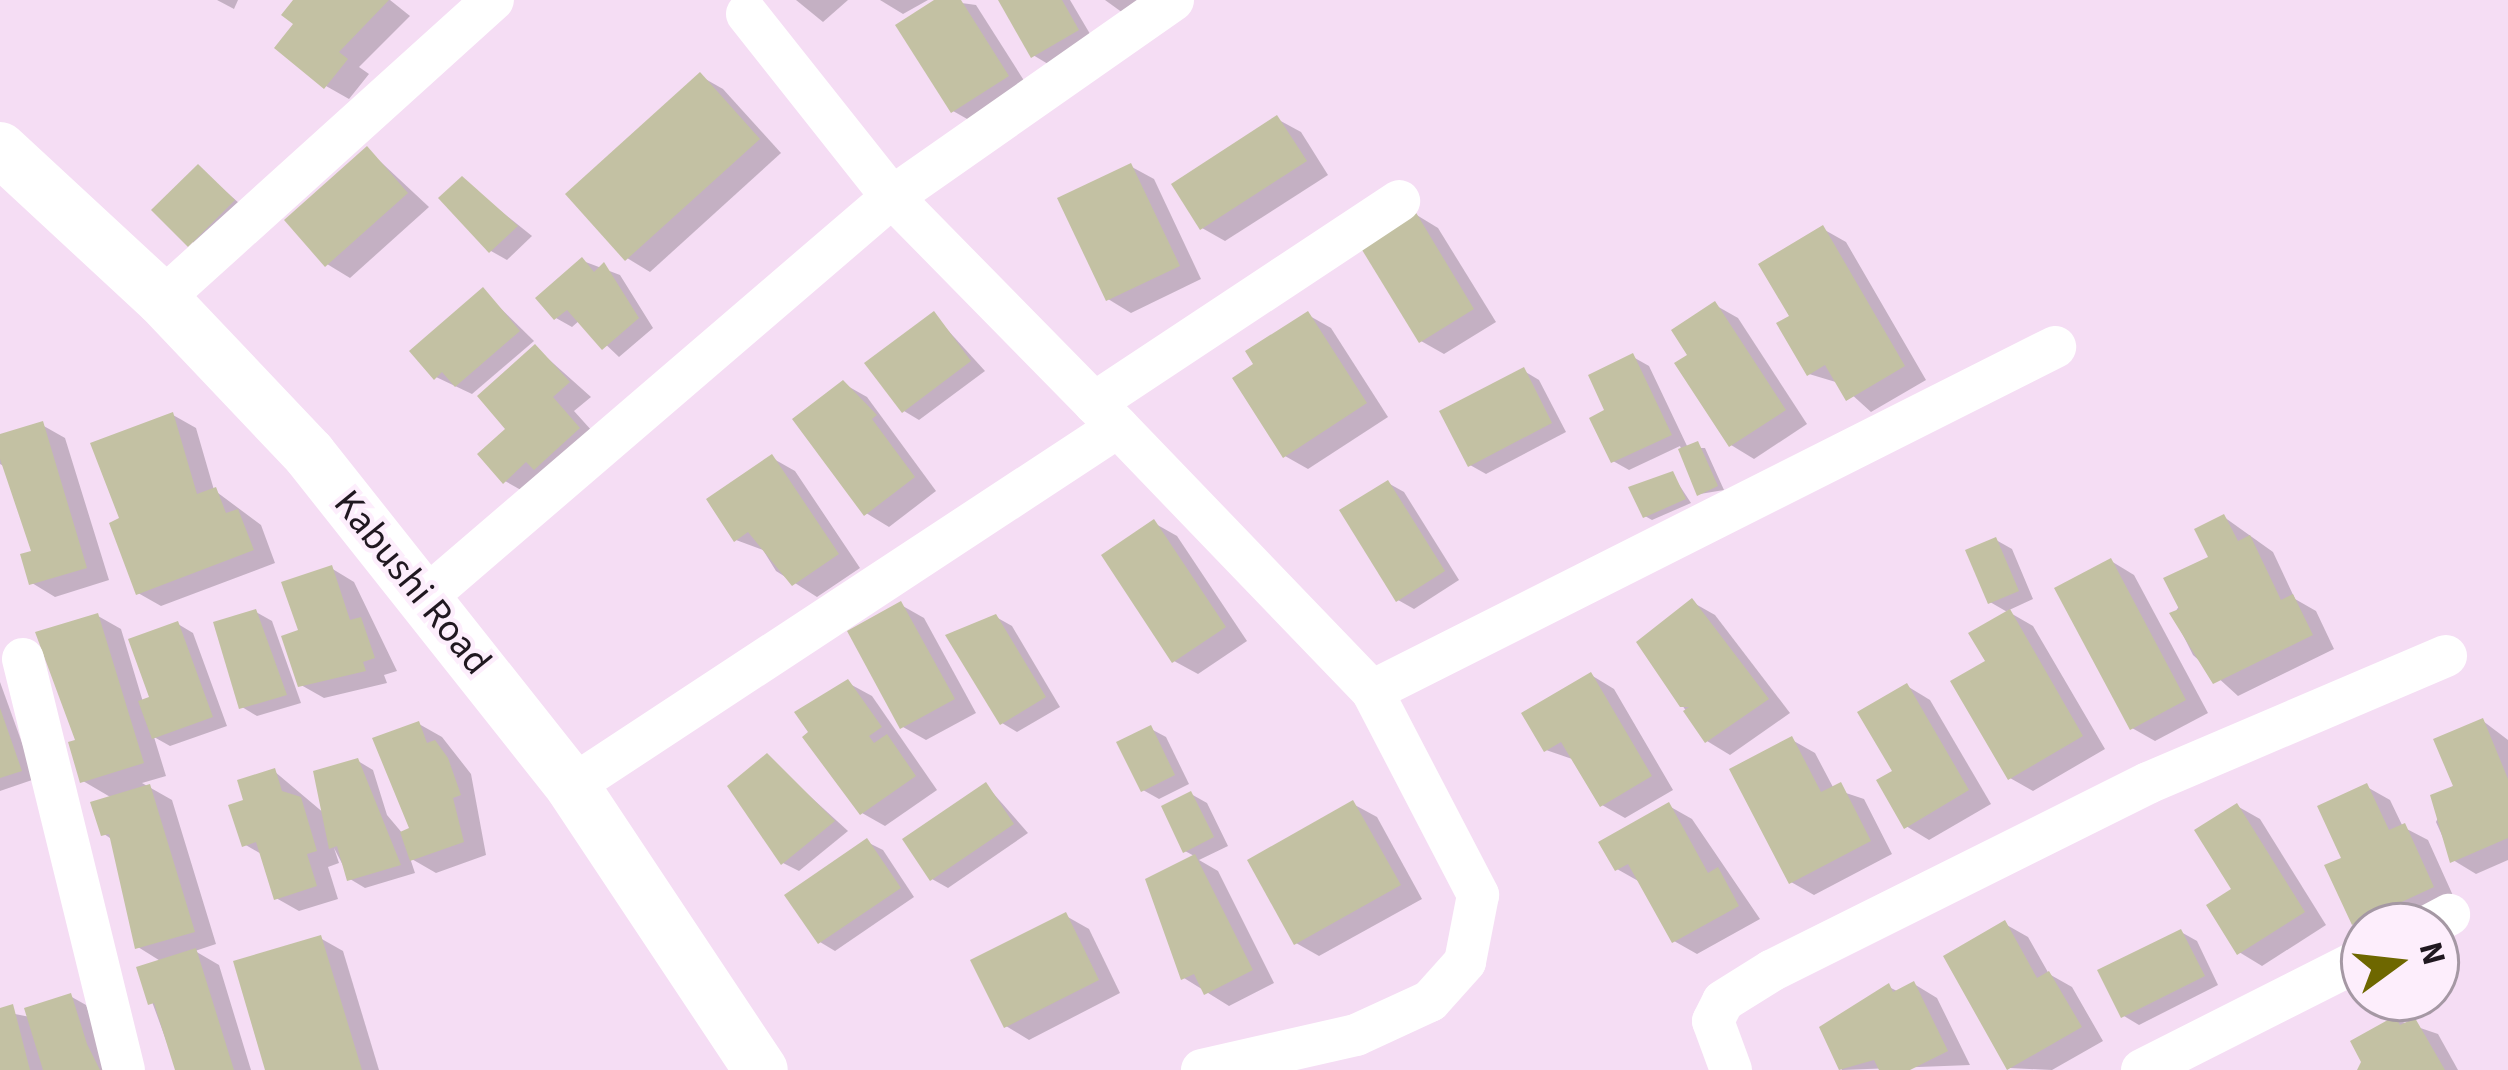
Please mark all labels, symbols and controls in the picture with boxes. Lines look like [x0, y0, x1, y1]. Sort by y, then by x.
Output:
street label: Kabushi Road [323, 481, 501, 685]
north arrow [2340, 902, 2460, 1022]
text: N [2407, 937, 2458, 970]

